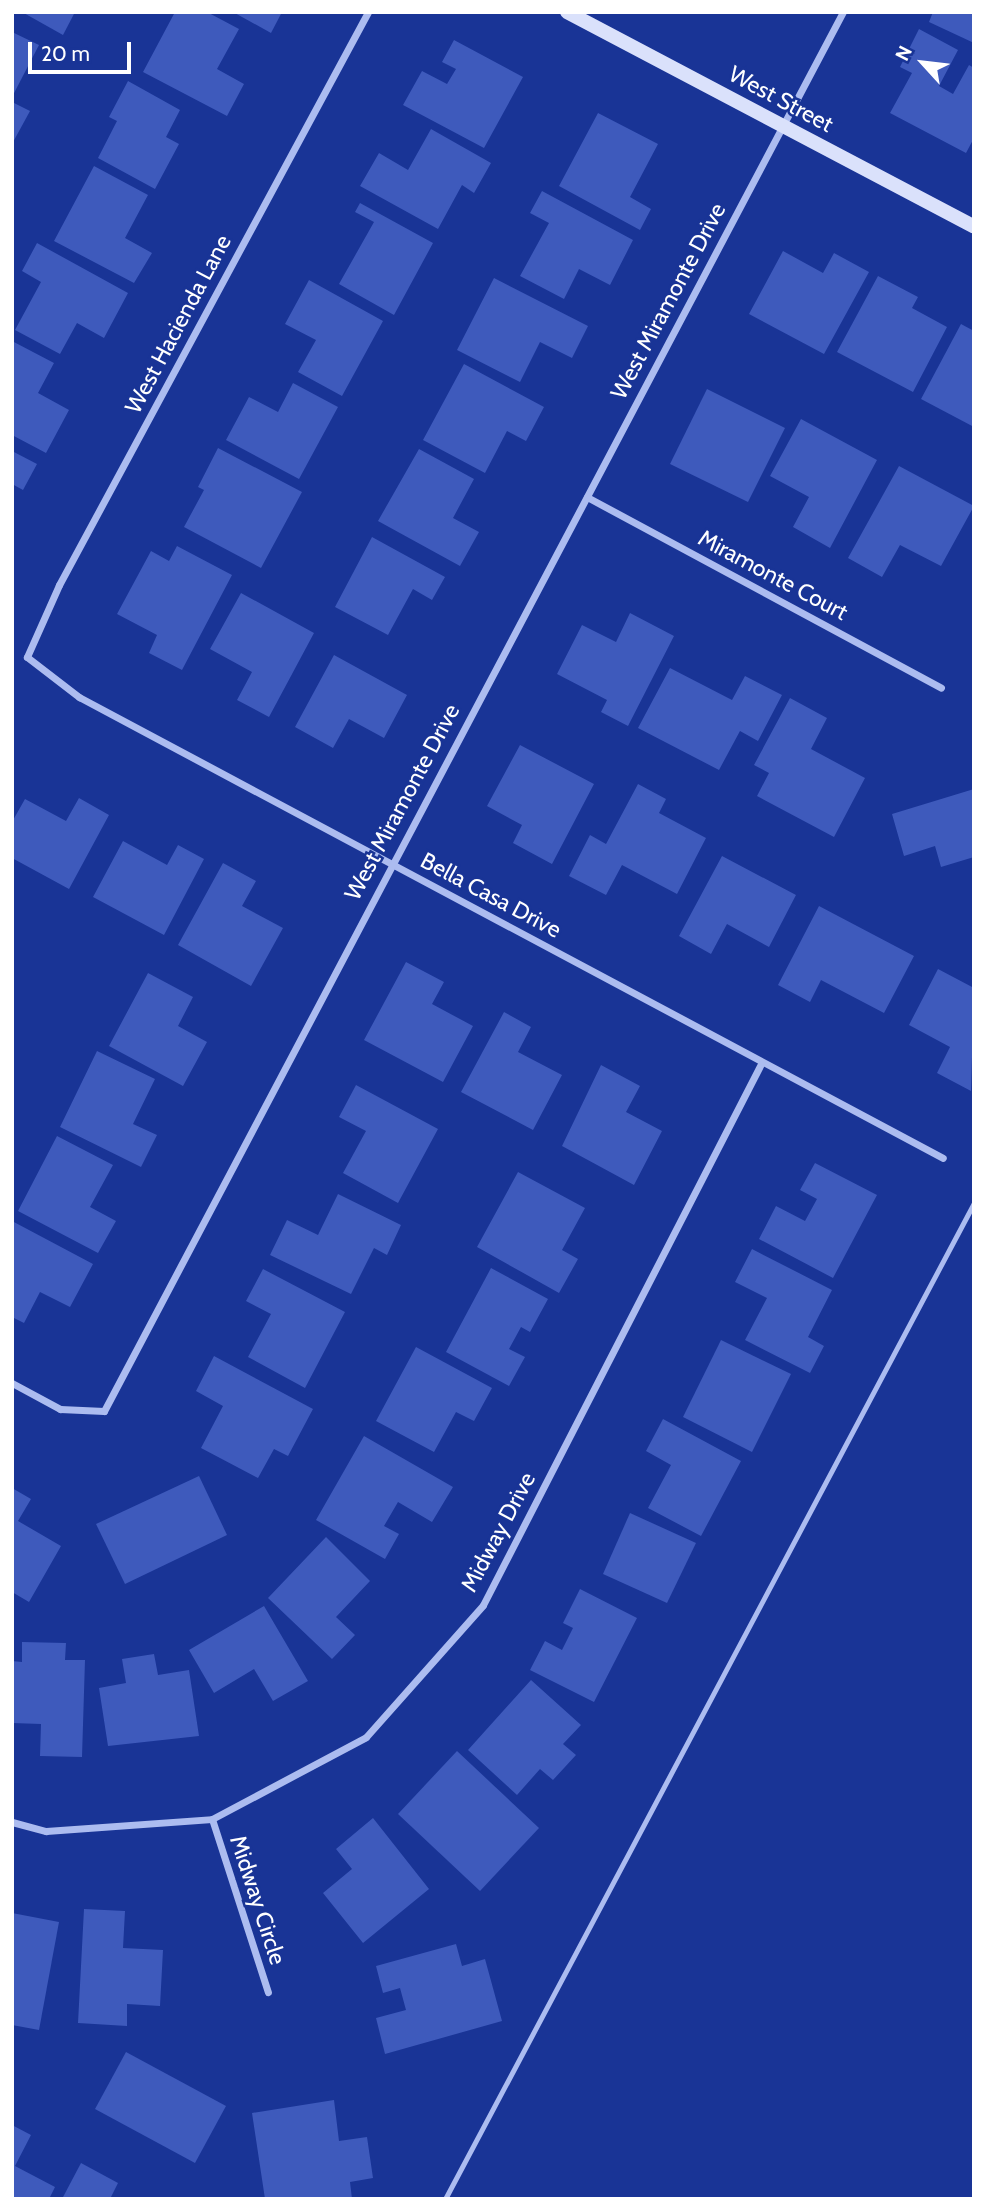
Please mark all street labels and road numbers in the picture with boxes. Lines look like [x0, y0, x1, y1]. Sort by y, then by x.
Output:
street label: West Street [724, 60, 838, 138]
street label: West Miramonte Drive [605, 198, 731, 404]
street label: West Hacienda Lane [119, 230, 237, 418]
street label: Miramonte Court [694, 524, 852, 626]
street label: West Miramonte Drive [339, 699, 465, 905]
street label: Bella Casa Drive [416, 846, 566, 944]
street label: Midway Drive [455, 1467, 541, 1597]
street label: Midway Circle [224, 1832, 292, 1968]

